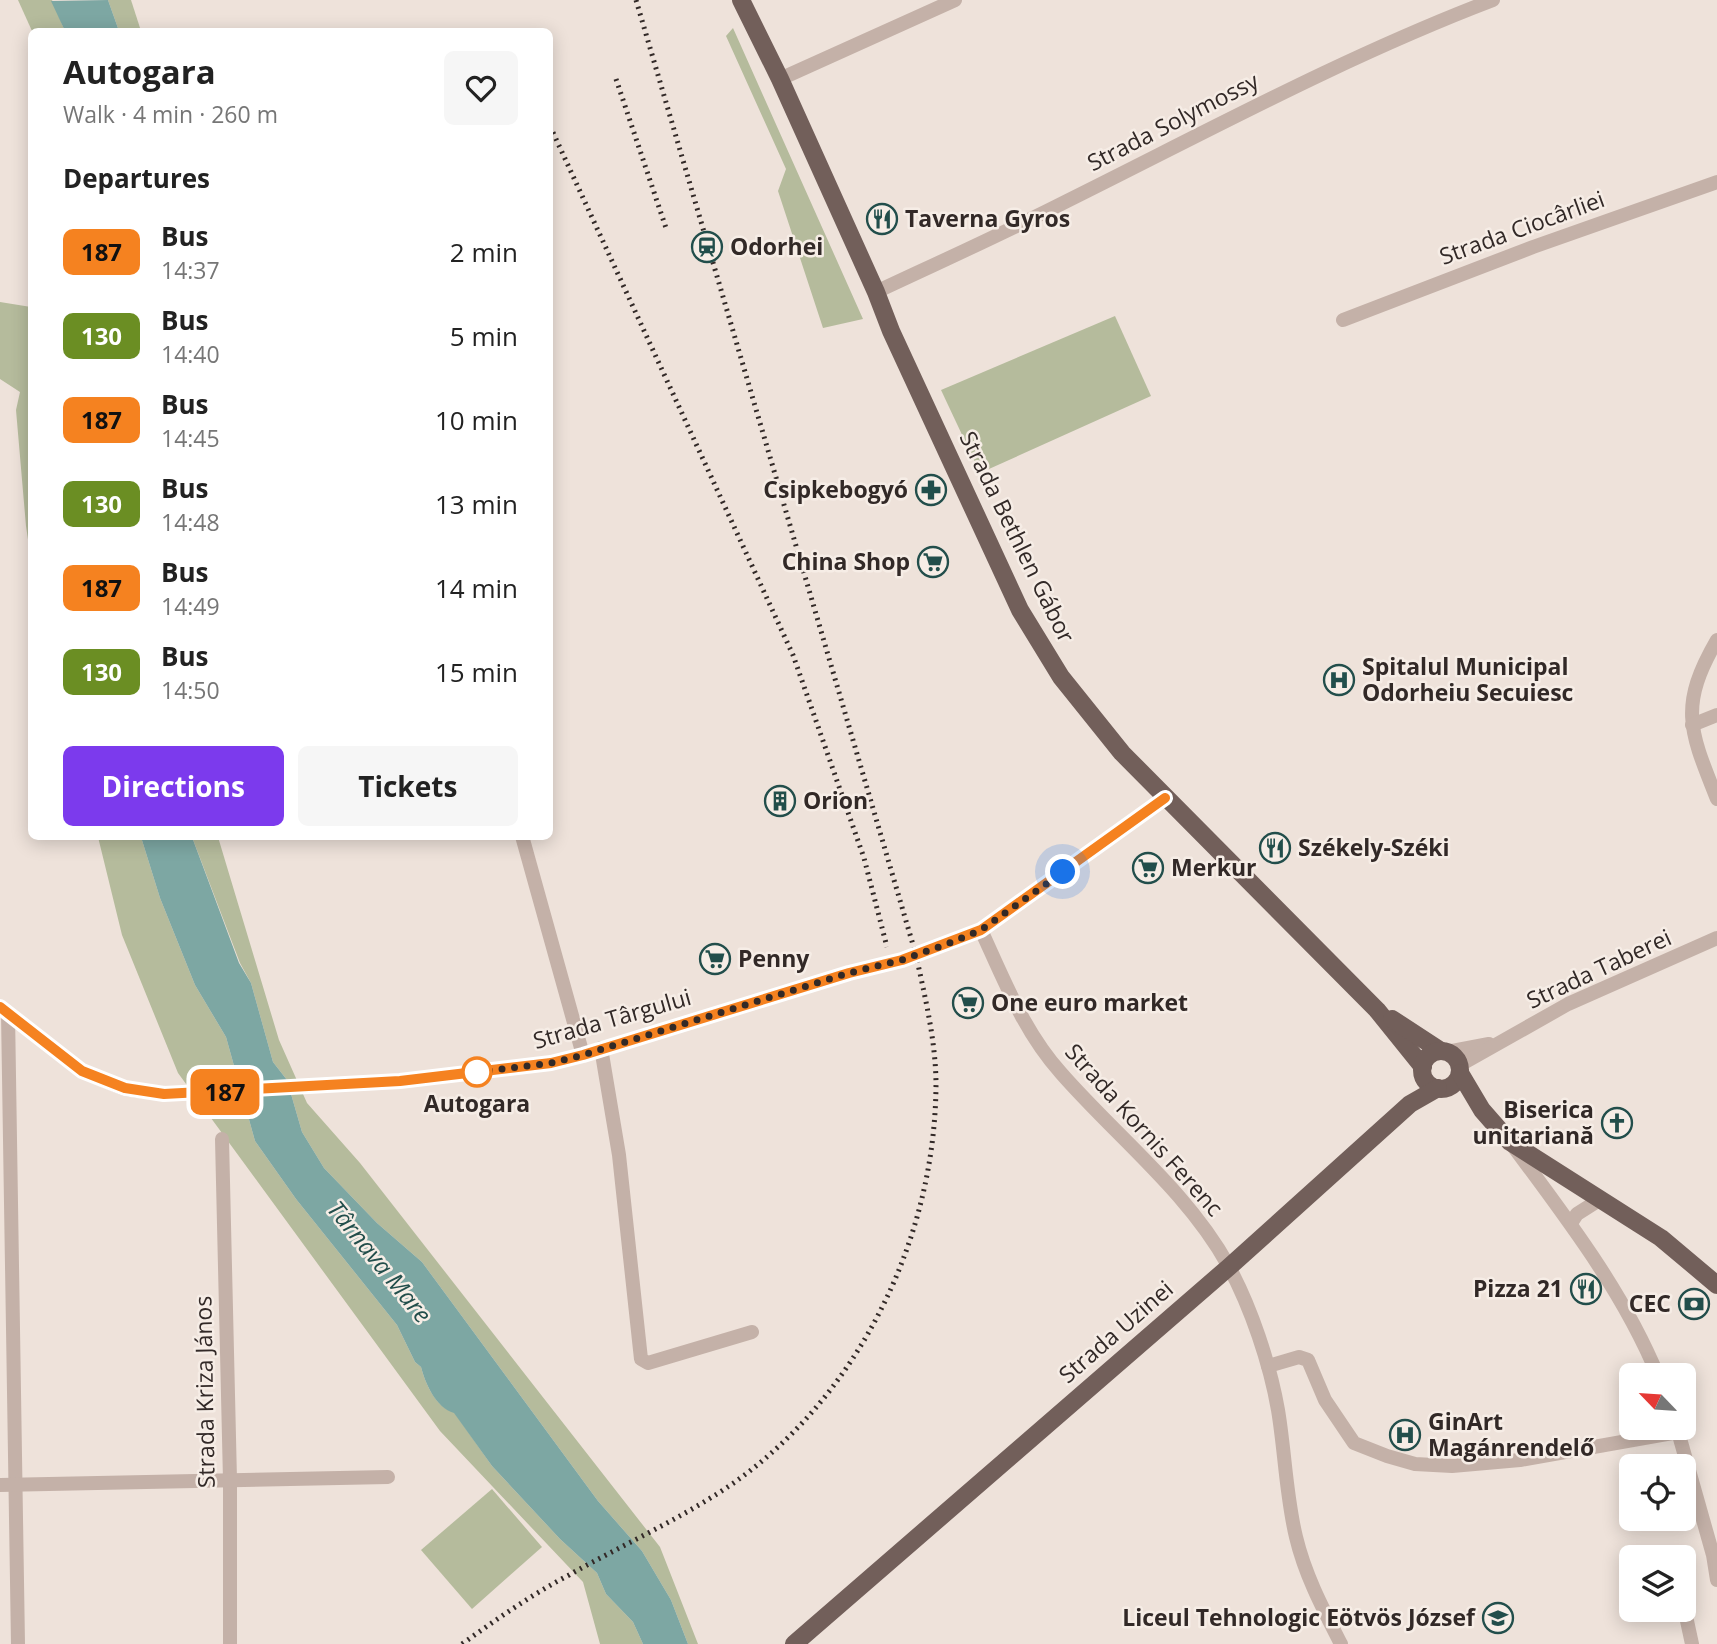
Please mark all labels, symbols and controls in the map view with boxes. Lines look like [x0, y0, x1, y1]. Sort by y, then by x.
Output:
text: Autogara [63, 49, 216, 94]
button: heart [444, 51, 518, 125]
street label: Strada Solymossy [1081, 64, 1264, 178]
text: Walk · 4 min · 260 m [63, 98, 278, 130]
text: Departures [63, 160, 210, 196]
street label: Strada Ciocârliei [1435, 182, 1609, 272]
restaurant icon: Taverna Gyros [865, 202, 899, 236]
place label: Taverna Gyros [905, 202, 1070, 234]
text: Bus [161, 218, 208, 254]
station icon: Odorhei [690, 230, 724, 264]
place label: Odorhei [730, 230, 823, 262]
text: 2 min [450, 234, 518, 270]
text: 187 [81, 235, 122, 268]
text: 14:37 [161, 254, 220, 286]
text: Bus [161, 302, 208, 338]
text: 5 min [450, 318, 518, 354]
text: 130 [81, 319, 122, 352]
text: 14:40 [161, 338, 220, 370]
text: Bus [161, 386, 208, 422]
text: 10 min [435, 402, 518, 438]
text: 187 [81, 403, 122, 436]
text: 14:45 [161, 422, 220, 454]
street label: Strada Bethlen Gábor [953, 426, 1083, 648]
text: Bus [161, 470, 208, 506]
place label: Csipkebogyó [763, 473, 908, 505]
pharmacy icon: Csipkebogyó [914, 473, 948, 507]
text: 13 min [435, 486, 518, 522]
text: 130 [81, 487, 122, 520]
text: 14:48 [161, 506, 220, 538]
place label: China Shop [782, 545, 910, 577]
supermarket icon: China Shop [916, 545, 950, 579]
text: Bus [161, 554, 208, 590]
text: 14 min [435, 570, 518, 606]
text: 187 [81, 571, 122, 604]
text: 14:49 [161, 590, 220, 622]
text: Bus [161, 638, 208, 674]
place label: Spitalul Municipal Odorheiu Secuiesc [1362, 650, 1574, 708]
text: 15 min [435, 654, 518, 690]
text: 130 [81, 655, 122, 688]
hospital icon: Spitalul Municipal Odorheiu Secuiesc [1322, 663, 1356, 697]
text: 14:50 [161, 674, 220, 706]
button: Directions [63, 746, 284, 826]
button: Tickets [298, 746, 518, 826]
building icon: Orion [763, 784, 797, 818]
place label: Orion [803, 784, 868, 816]
restaurant icon: Székely-Széki [1258, 831, 1292, 865]
place label: Székely-Széki [1298, 831, 1450, 863]
supermarket icon: Merkur [1131, 851, 1165, 885]
place label: Merkur [1171, 851, 1257, 883]
your location [1045, 854, 1080, 889]
street label: Strada Taberei [1521, 921, 1676, 1016]
supermarket icon: Penny [698, 942, 732, 976]
place label: Penny [738, 942, 810, 974]
street label: Strada Târgului [529, 980, 694, 1056]
supermarket icon: One euro market [951, 986, 985, 1020]
place label: One euro market [991, 986, 1188, 1018]
street label: Strada Kornis Ferenc [1059, 1036, 1231, 1223]
marker: Autogara [462, 1057, 492, 1087]
line badge: 187 [185, 1069, 265, 1115]
text: 187 [204, 1075, 246, 1108]
place label: Autogara [424, 1087, 530, 1119]
place label: Biserica unitariană [1473, 1093, 1594, 1151]
church icon: Biserica unitariană [1600, 1106, 1634, 1140]
water label: Târnava Mare [321, 1193, 440, 1329]
place label: Pizza 21 [1473, 1272, 1563, 1304]
restaurant icon: Pizza 21 [1569, 1272, 1603, 1306]
street label: Strada Uzinei [1051, 1273, 1179, 1390]
place label: CEC [1629, 1287, 1671, 1319]
bank icon: CEC [1677, 1287, 1711, 1321]
street label: Strada Kriza János [186, 1295, 222, 1489]
north arrow [1619, 1363, 1696, 1440]
map controls [1619, 1363, 1696, 1622]
place label: GinArt Magánrendelő [1428, 1405, 1594, 1463]
hospital icon: GinArt Magánrendelő [1388, 1418, 1422, 1452]
button: locate [1619, 1454, 1696, 1531]
button: layers [1619, 1545, 1696, 1622]
place label: Liceul Tehnologic Eötvös József [1122, 1601, 1476, 1633]
school or university icon: Liceul Tehnologic Eötvös József [1481, 1601, 1515, 1635]

